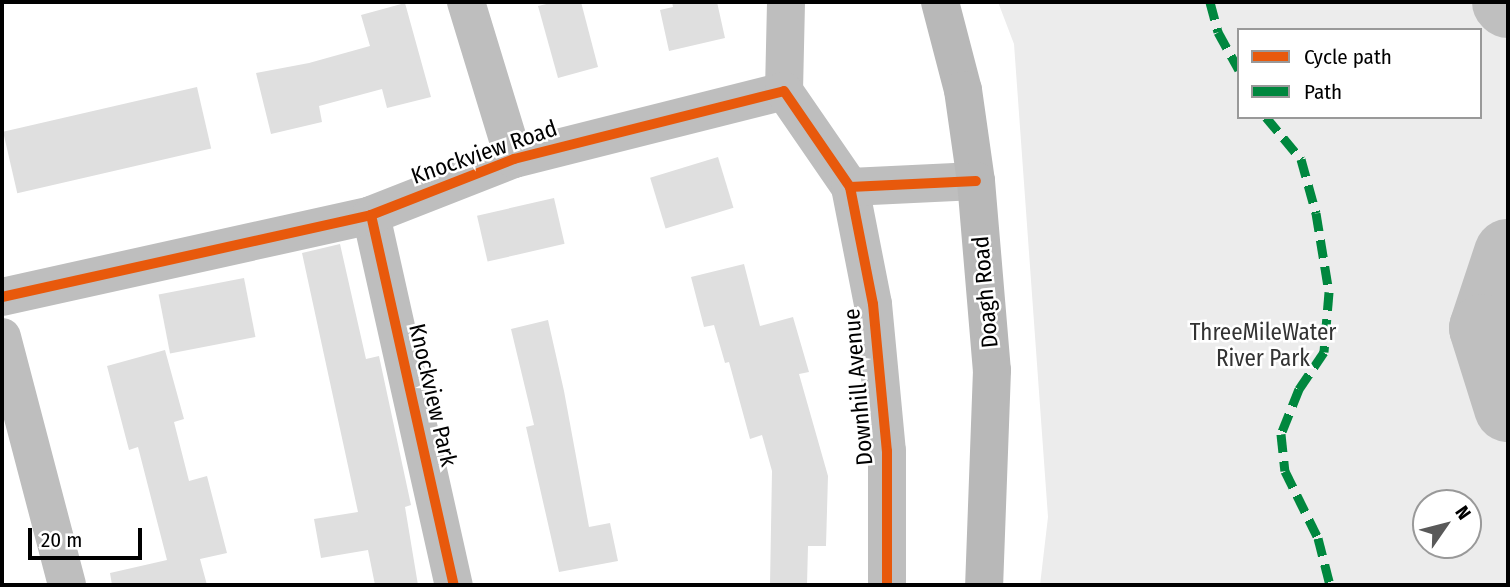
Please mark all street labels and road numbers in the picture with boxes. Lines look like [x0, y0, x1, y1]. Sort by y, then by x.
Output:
street label: Knockview Road [407, 114, 561, 190]
street label: Doagh Road [966, 235, 1004, 349]
street label: Downhill Avenue [837, 307, 879, 467]
street label: Knockview Park [403, 321, 463, 469]

